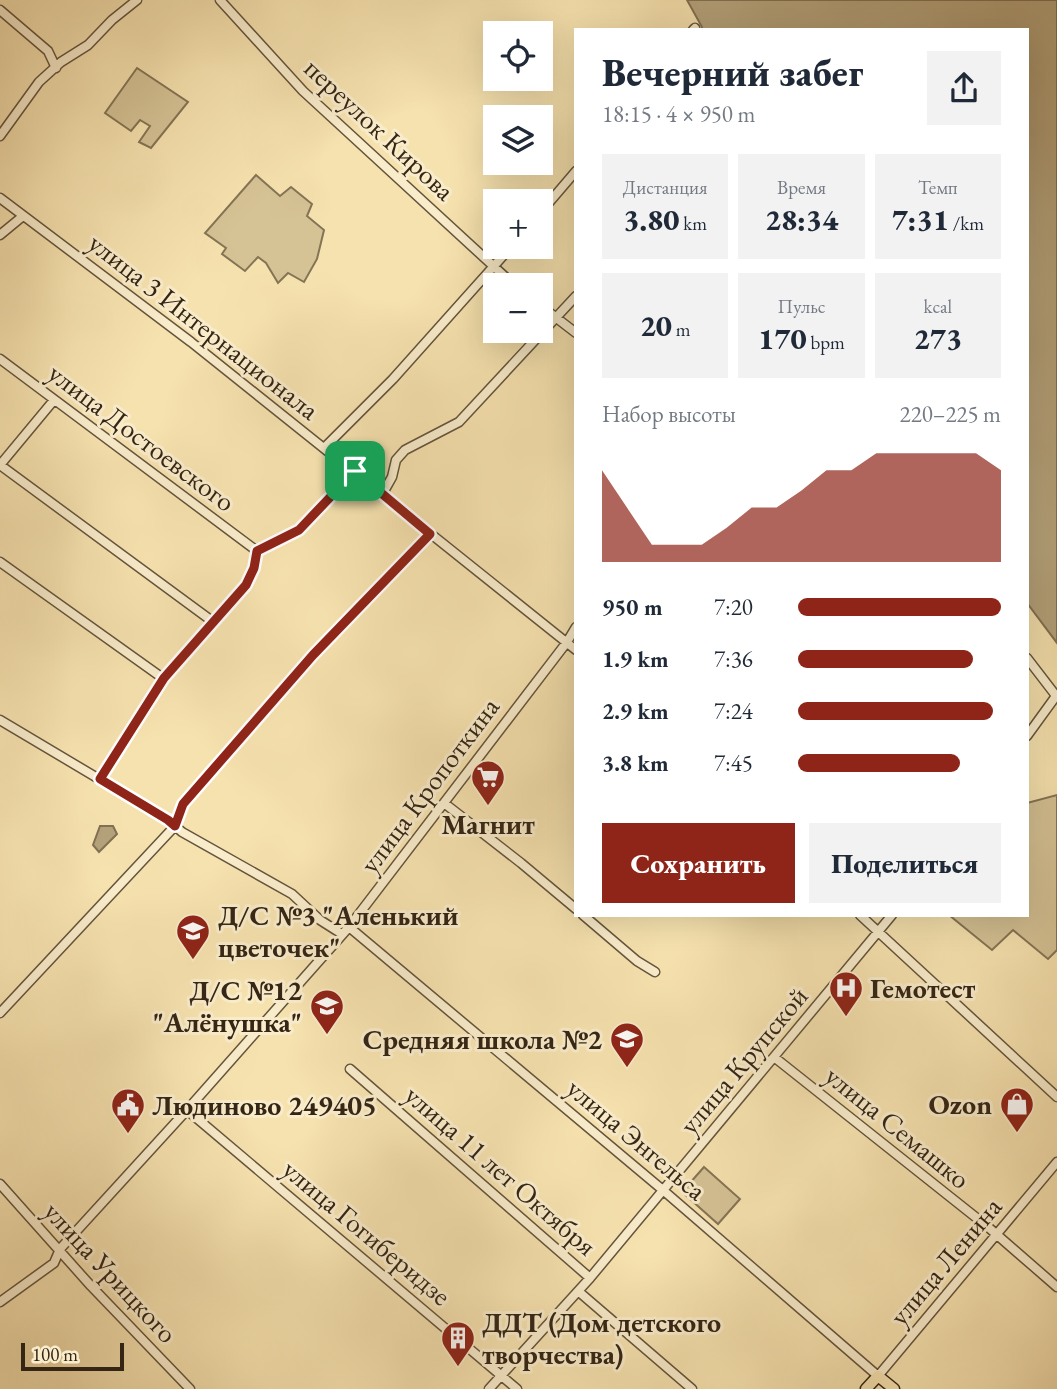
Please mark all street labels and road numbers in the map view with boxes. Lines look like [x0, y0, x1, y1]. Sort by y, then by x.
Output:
street label: переулок Кирова [297, 50, 463, 209]
street label: улица 3 Интернационала [81, 225, 327, 428]
street label: улица Достоевского [41, 355, 243, 519]
street label: улица Кропоткина [351, 689, 507, 880]
street label: улица Крупской [671, 979, 815, 1141]
street label: улица Семашко [818, 1057, 978, 1197]
street label: улица Энгельса [560, 1070, 715, 1208]
street label: улица 11 лет Октября [398, 1077, 604, 1263]
street label: улица Гогиберидзе [275, 1151, 459, 1313]
street label: улица Ленина [881, 1189, 1010, 1333]
street label: улица Урицкого [36, 1194, 186, 1350]

